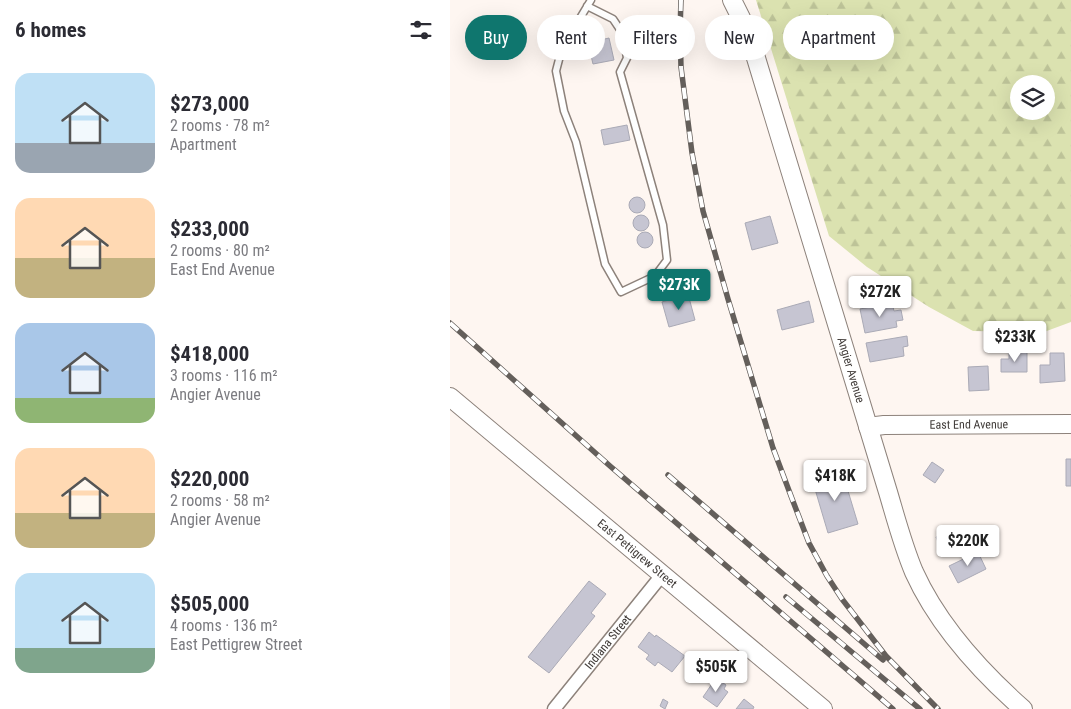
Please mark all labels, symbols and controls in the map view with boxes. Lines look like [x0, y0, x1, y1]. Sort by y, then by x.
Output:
chip: Buy [465, 15, 527, 60]
chip: Rent [537, 15, 605, 60]
chip: Filters [615, 15, 695, 60]
chip: New [705, 15, 773, 60]
chip: Apartment [783, 15, 894, 60]
icon: filters [407, 16, 435, 44]
text: 6 homes [15, 18, 86, 42]
map controls [1010, 75, 1055, 120]
button: layers [1010, 75, 1055, 120]
text: $273,000 [170, 92, 249, 116]
icon: home [55, 93, 115, 153]
text: 2 rooms · 78 m² [170, 116, 270, 135]
text: Apartment [170, 135, 237, 154]
text: $233,000 [170, 217, 249, 241]
icon: home [55, 218, 115, 278]
text: 2 rooms · 80 m² [170, 241, 270, 260]
text: East End Avenue [170, 260, 275, 279]
pin: $273K [644, 268, 714, 311]
text: $273K [658, 275, 700, 294]
pin: $272K [845, 276, 915, 318]
text: $272K [859, 282, 901, 301]
pin: $233K [980, 320, 1050, 363]
text: $233K [994, 327, 1036, 346]
street label: Angier Avenue [834, 335, 868, 405]
text: $418,000 [170, 342, 249, 366]
icon: home [55, 343, 115, 403]
text: 3 rooms · 116 m² [170, 366, 278, 385]
text: Angier Avenue [170, 385, 261, 404]
street label: East End Avenue [930, 417, 1009, 432]
pin: $418K [800, 460, 870, 502]
text: $418K [814, 466, 856, 485]
text: $220,000 [170, 467, 249, 491]
icon: home [55, 468, 115, 528]
text: 2 rooms · 58 m² [170, 491, 270, 510]
text: Angier Avenue [170, 510, 261, 529]
street label: East Pettigrew Street [595, 516, 680, 591]
pin: $220K [933, 524, 1003, 567]
text: $220K [947, 531, 989, 550]
text: $505,000 [170, 592, 249, 616]
icon: home [55, 593, 115, 653]
street label: Indiana Street [582, 612, 634, 672]
text: 4 rooms · 136 m² [170, 616, 278, 635]
text: East Pettigrew Street [170, 635, 302, 654]
pin: $505K [681, 650, 751, 693]
text: $505K [695, 657, 737, 676]

